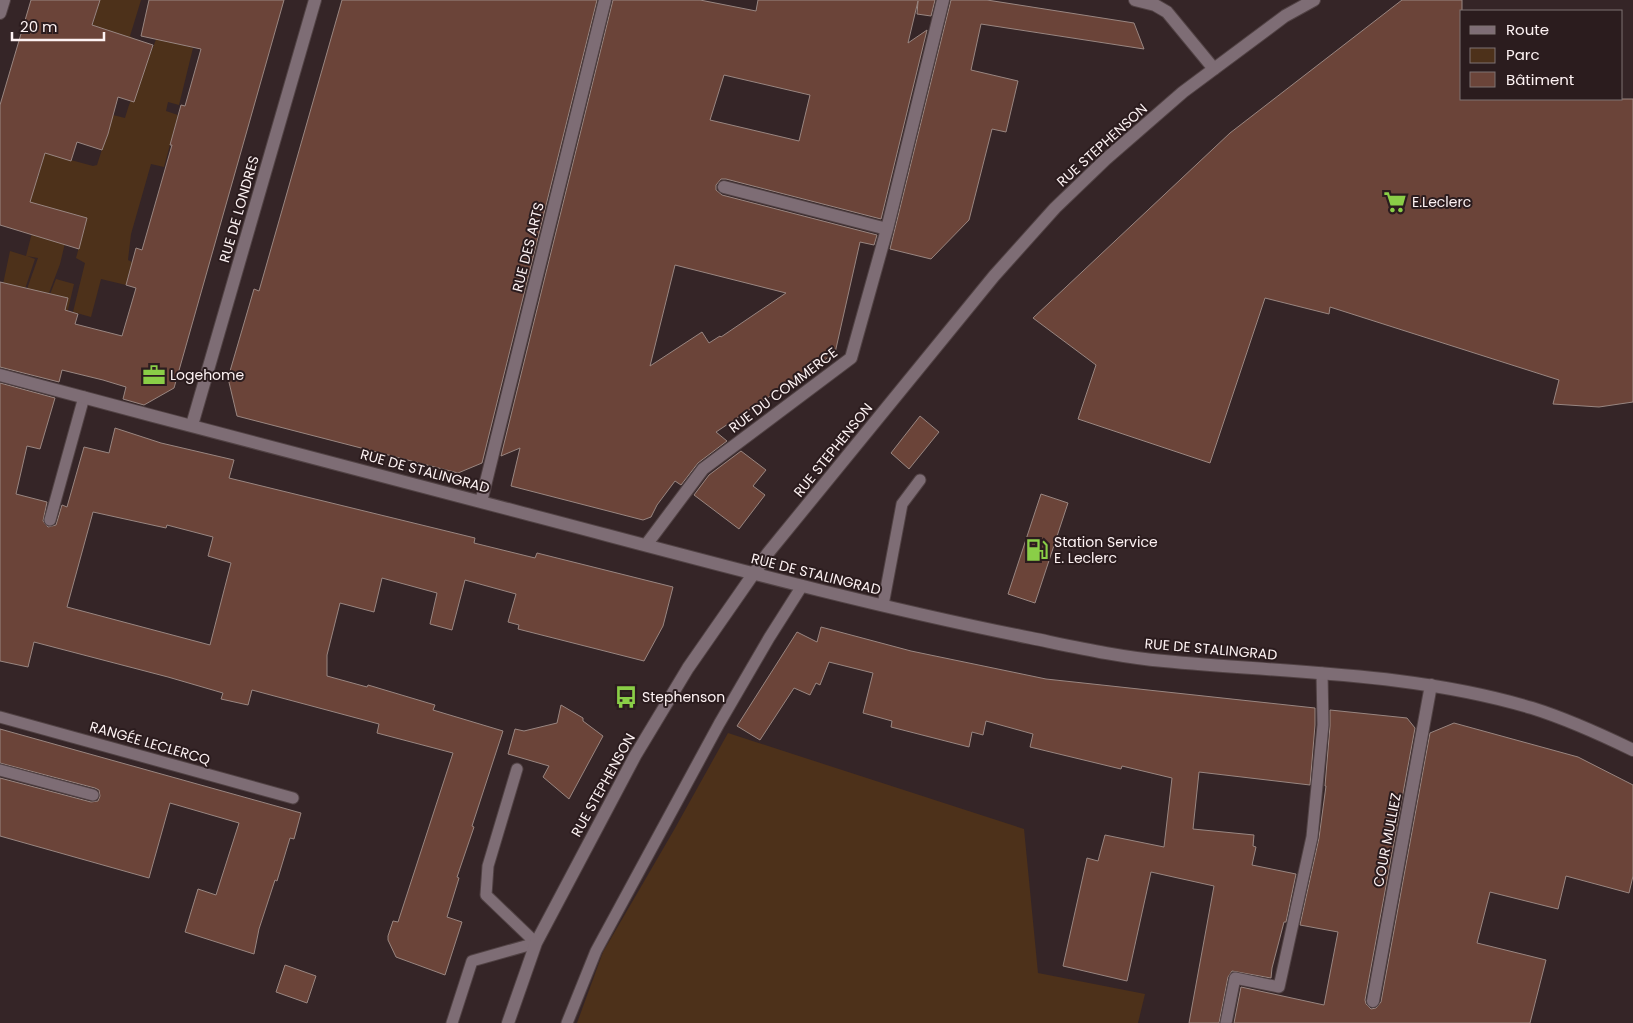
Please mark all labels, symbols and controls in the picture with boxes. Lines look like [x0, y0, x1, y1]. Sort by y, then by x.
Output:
scale bar [12, 10, 105, 42]
legend [1460, 10, 1623, 100]
text: 20 m [20, 16, 58, 37]
text: Route [1506, 19, 1549, 40]
text: Parc [1506, 44, 1540, 65]
text: Bâtiment [1506, 69, 1574, 90]
street label: RUE STEPHENSON [1052, 99, 1152, 191]
street label: RUE DE LONDRES [214, 153, 264, 265]
supermarket icon: E.Leclerc [1382, 189, 1408, 215]
place label: E.Leclerc [1412, 192, 1471, 212]
street label: RUE DES ARTS [507, 200, 549, 294]
street label: RUE DU COMMERCE [724, 342, 842, 438]
office icon: Logehome [141, 362, 167, 388]
place label: Logehome [170, 365, 244, 385]
street label: RUE STEPHENSON [789, 399, 877, 501]
street label: RUE DE STALINGRAD [358, 444, 492, 498]
place label: Station Service E. Leclerc [1054, 532, 1158, 568]
fuel station icon: Station Service E. Leclerc [1024, 537, 1050, 563]
street label: RUE DE STALINGRAD [749, 548, 883, 600]
street label: RUE DE STALINGRAD [1144, 633, 1278, 665]
bus stop icon: Stephenson [613, 684, 639, 710]
place label: Stephenson [642, 687, 725, 707]
street label: RANGÉE LECLERCQ [87, 716, 213, 770]
street label: RUE STEPHENSON [566, 730, 640, 840]
street label: COUR MULLIEZ [1368, 791, 1406, 889]

